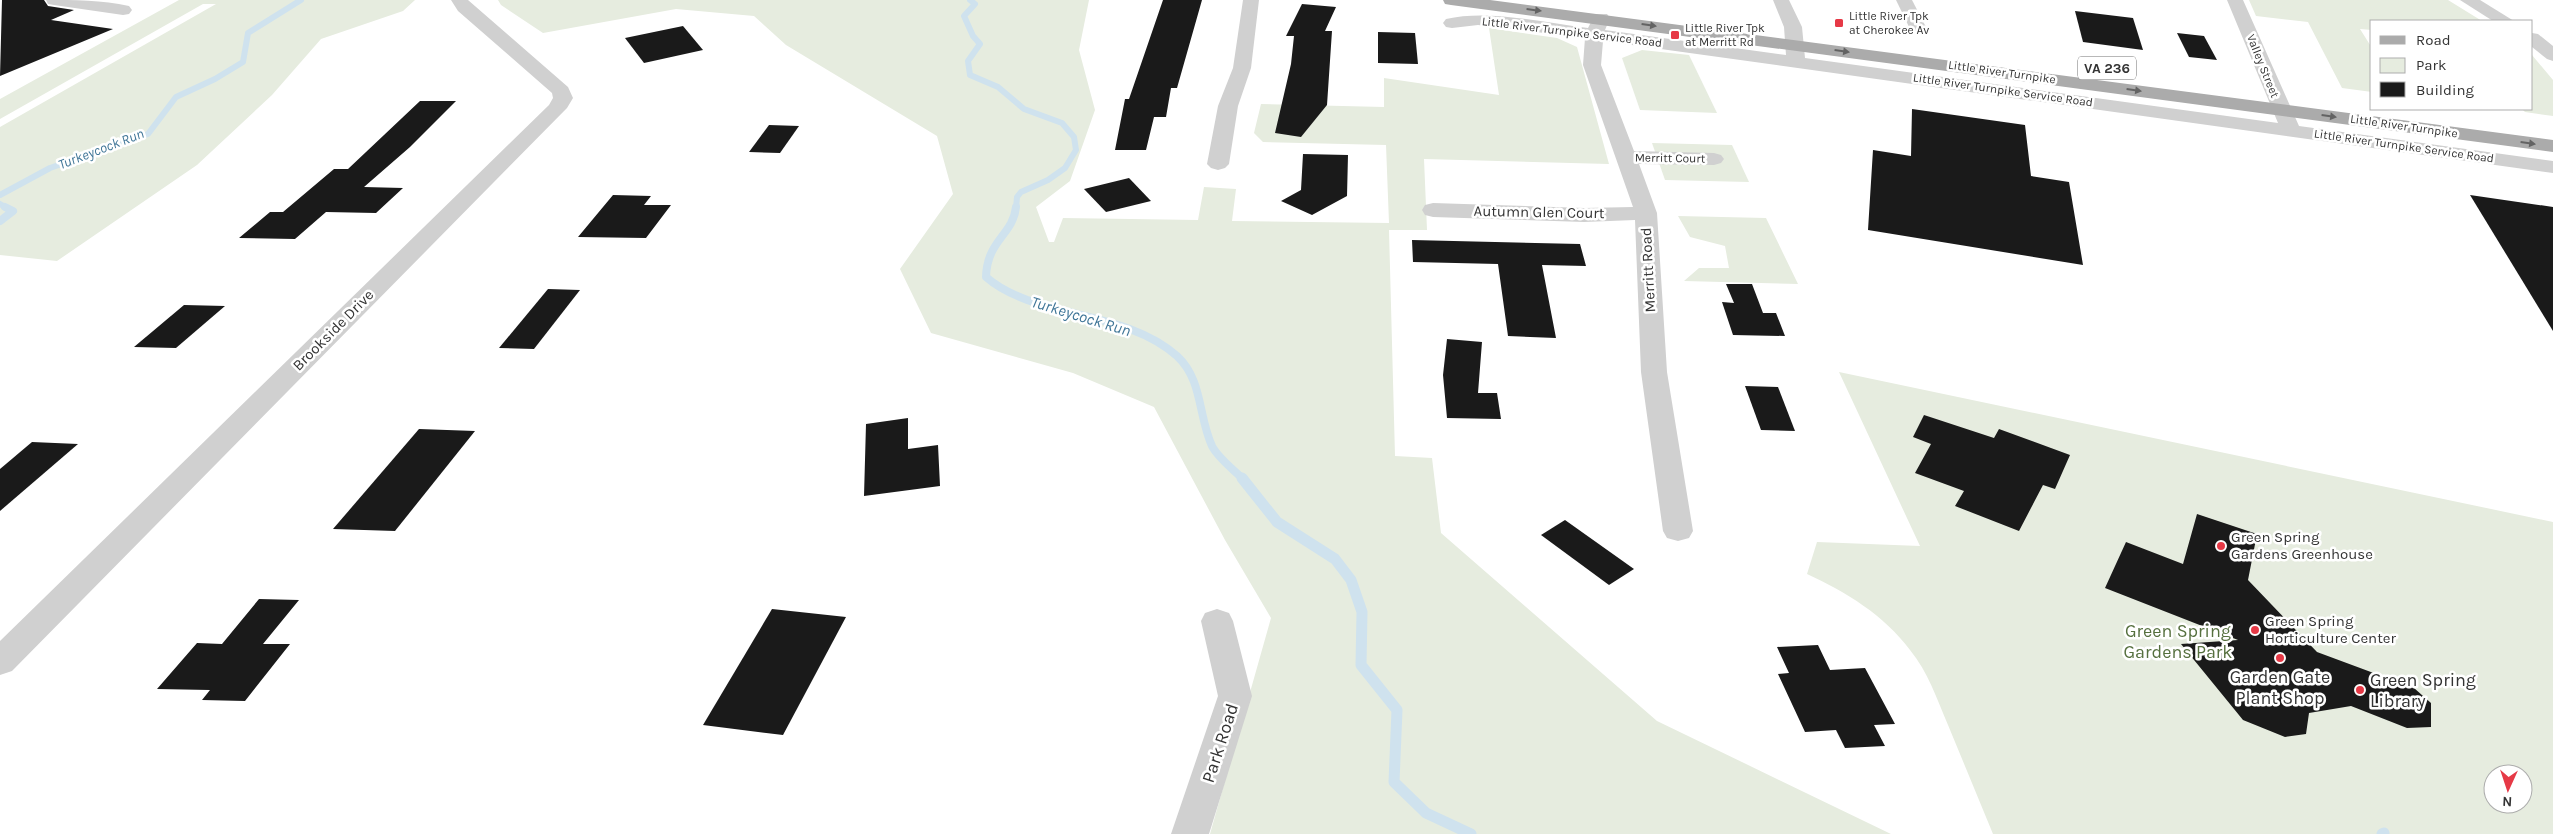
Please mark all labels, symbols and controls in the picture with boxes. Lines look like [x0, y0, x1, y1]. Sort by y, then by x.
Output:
one-way arrow [1527, 6, 1543, 14]
place label: Little River Tpk at Cherokee Av [1849, 9, 1929, 37]
street label: Little River Turnpike Service Road [1481, 14, 1663, 50]
marker: Little River Tpk at Cherokee Av [1833, 17, 1845, 29]
legend [2370, 20, 2533, 110]
one-way arrow [1641, 21, 1657, 29]
place label: Little River Tpk at Merritt Rd [1685, 21, 1765, 49]
marker: Little River Tpk at Merritt Rd [1669, 29, 1681, 41]
text: Road [2416, 31, 2451, 49]
street label: Valley Street [2244, 32, 2282, 100]
one-way arrow [1834, 47, 1850, 55]
road number: VA 236 [2078, 56, 2136, 80]
text: Park [2416, 56, 2446, 74]
street label: Little River Turnpike [1947, 58, 2057, 86]
street label: Little River Turnpike Service Road [1912, 70, 2094, 110]
text: Building [2416, 81, 2474, 99]
one-way arrow [2126, 86, 2142, 94]
one-way arrow [2321, 112, 2337, 120]
street label: Little River Turnpike [2349, 112, 2459, 140]
water label: Turkeycock Run [56, 125, 146, 173]
street label: Little River Turnpike Service Road [2313, 126, 2495, 166]
one-way arrow [2520, 139, 2536, 147]
street label: Merritt Court [1635, 150, 1706, 166]
street label: Autumn Glen Court [1473, 202, 1605, 222]
street label: Merritt Road [1637, 227, 1659, 313]
street label: Brookside Drive [289, 286, 377, 374]
water label: Turkeycock Run [1029, 292, 1133, 340]
place label: Green Spring Gardens Greenhouse [2231, 528, 2373, 563]
marker: Green Spring Gardens Greenhouse [2215, 540, 2227, 552]
place label: Green Spring Horticulture Center [2265, 612, 2396, 647]
park label: Green Spring Gardens Park [2123, 620, 2233, 663]
marker: Green Spring Horticulture Center [2249, 624, 2261, 636]
marker: Garden Gate Plant Shop [2274, 652, 2286, 664]
place label: Garden Gate Plant Shop [2230, 666, 2330, 709]
place label: Green Spring Library [2370, 669, 2476, 712]
marker: Green Spring Library [2354, 684, 2366, 696]
street label: Park Road [1197, 700, 1243, 786]
north arrow [2483, 764, 2533, 814]
text: N [2502, 793, 2513, 810]

